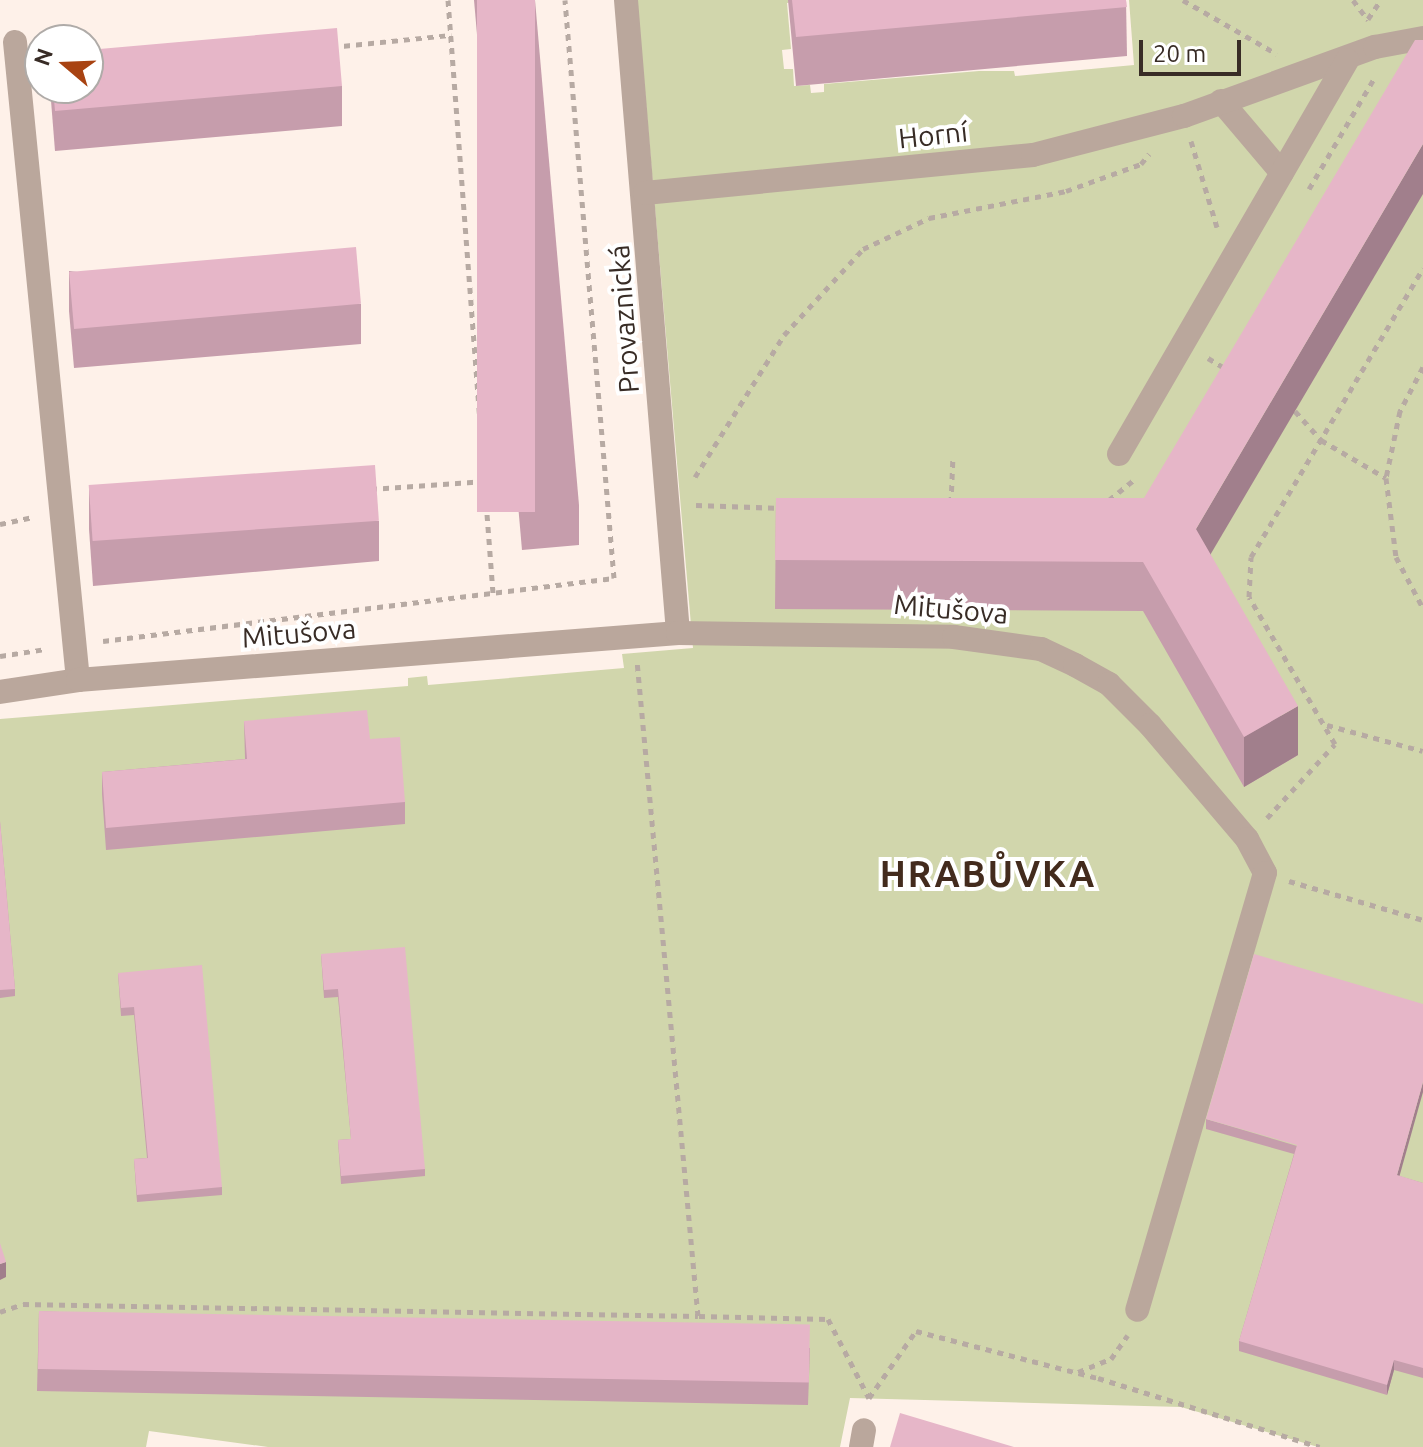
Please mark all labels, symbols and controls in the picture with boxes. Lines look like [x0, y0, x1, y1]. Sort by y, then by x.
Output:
north arrow [24, 24, 104, 104]
scale bar [1143, 24, 1245, 74]
text: 20 m [1153, 40, 1206, 67]
text: N [28, 45, 57, 69]
street label: Horní [897, 115, 969, 155]
street label: Provaznická [602, 244, 646, 394]
street label: Mitušova [892, 587, 1010, 631]
street label: Mitušova [240, 611, 358, 655]
district label: HRABŮVKA [880, 852, 1096, 896]

